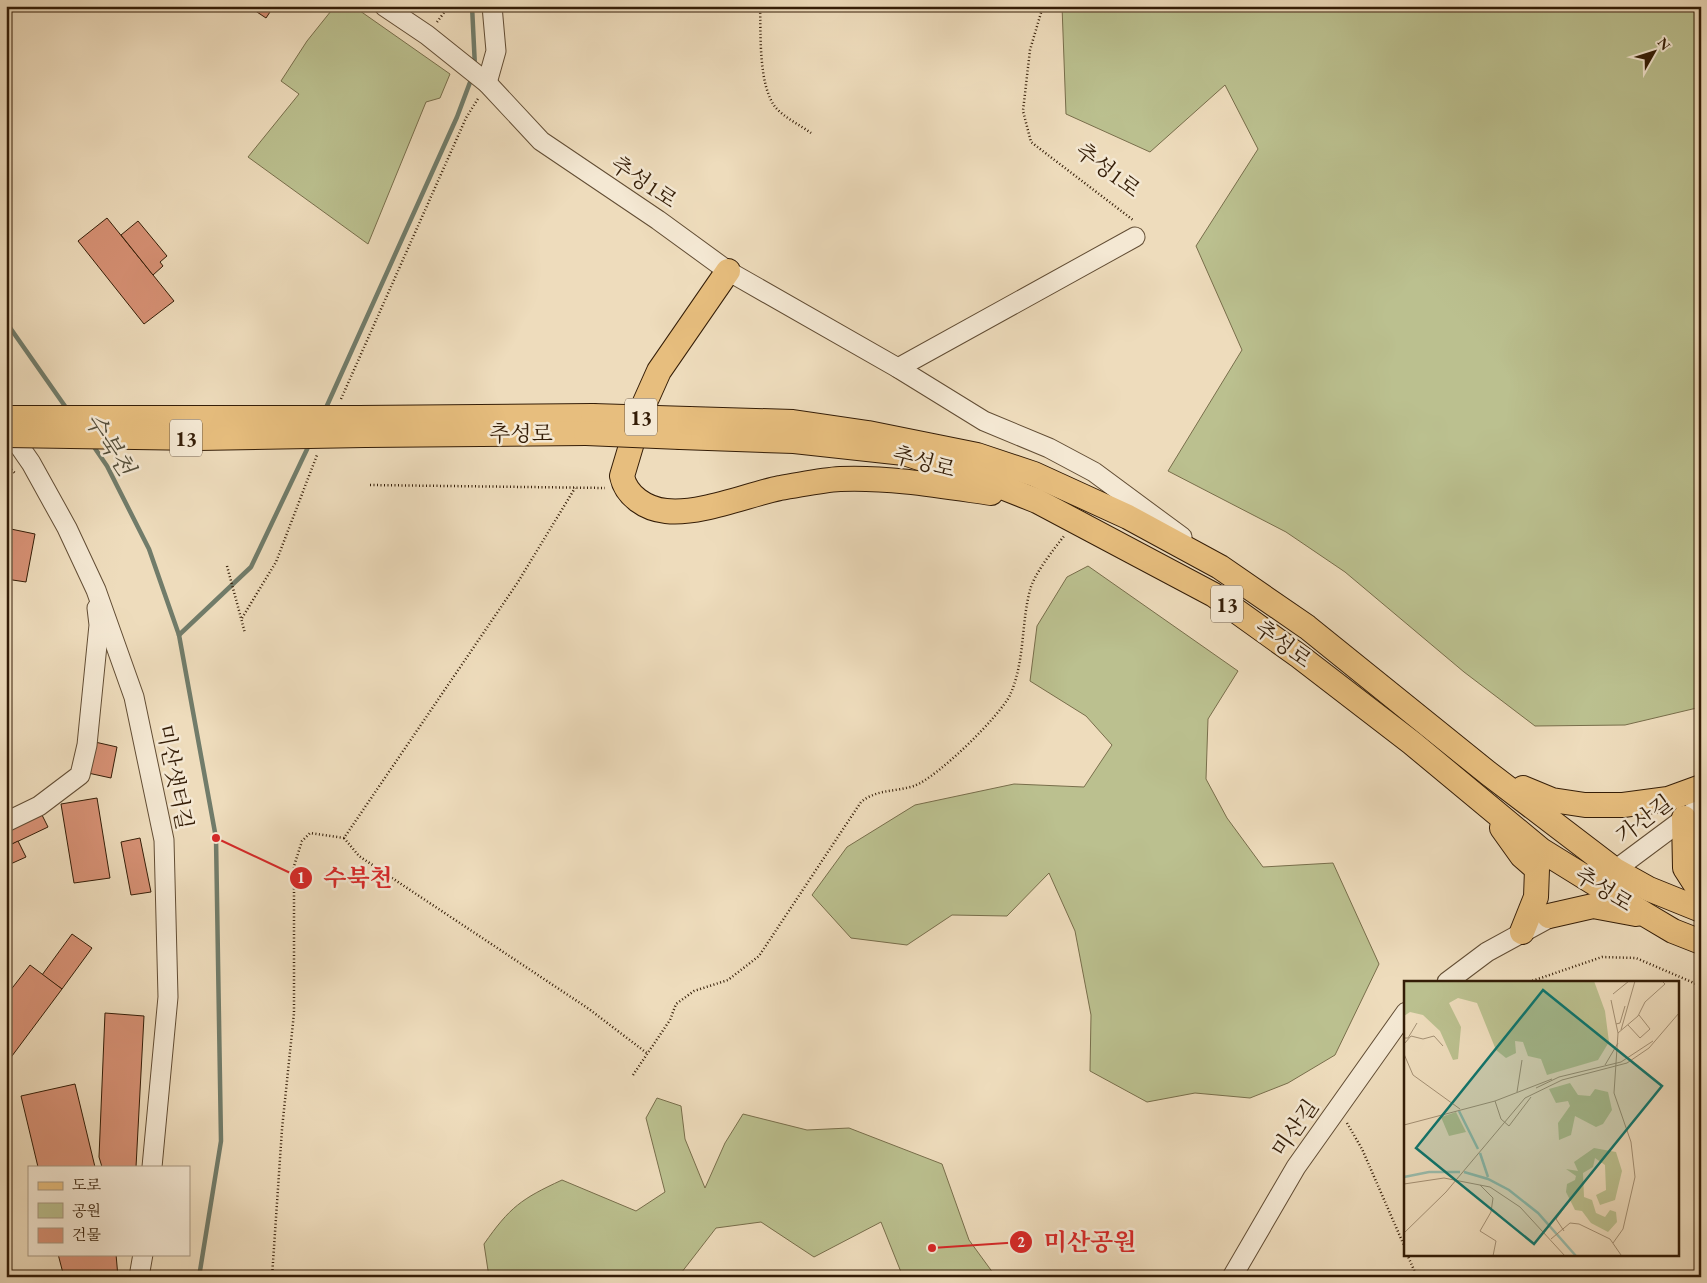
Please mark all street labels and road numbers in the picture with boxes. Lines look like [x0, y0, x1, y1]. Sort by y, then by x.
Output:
street label: 추성1로 [1070, 136, 1146, 204]
street label: 추성1로 [605, 149, 683, 215]
road number: 13 [625, 398, 657, 436]
road number: 13 [170, 419, 202, 456]
street label: 추성로 [489, 419, 553, 448]
street label: 추성로 [889, 440, 959, 484]
road number: 13 [1211, 586, 1243, 622]
street label: 추성로 [1249, 614, 1317, 674]
street label: 미산샛터길 [151, 722, 199, 832]
street label: 가산길 [1610, 788, 1678, 850]
street label: 추성로 [1569, 860, 1639, 918]
street label: 미산길 [1265, 1094, 1325, 1162]

